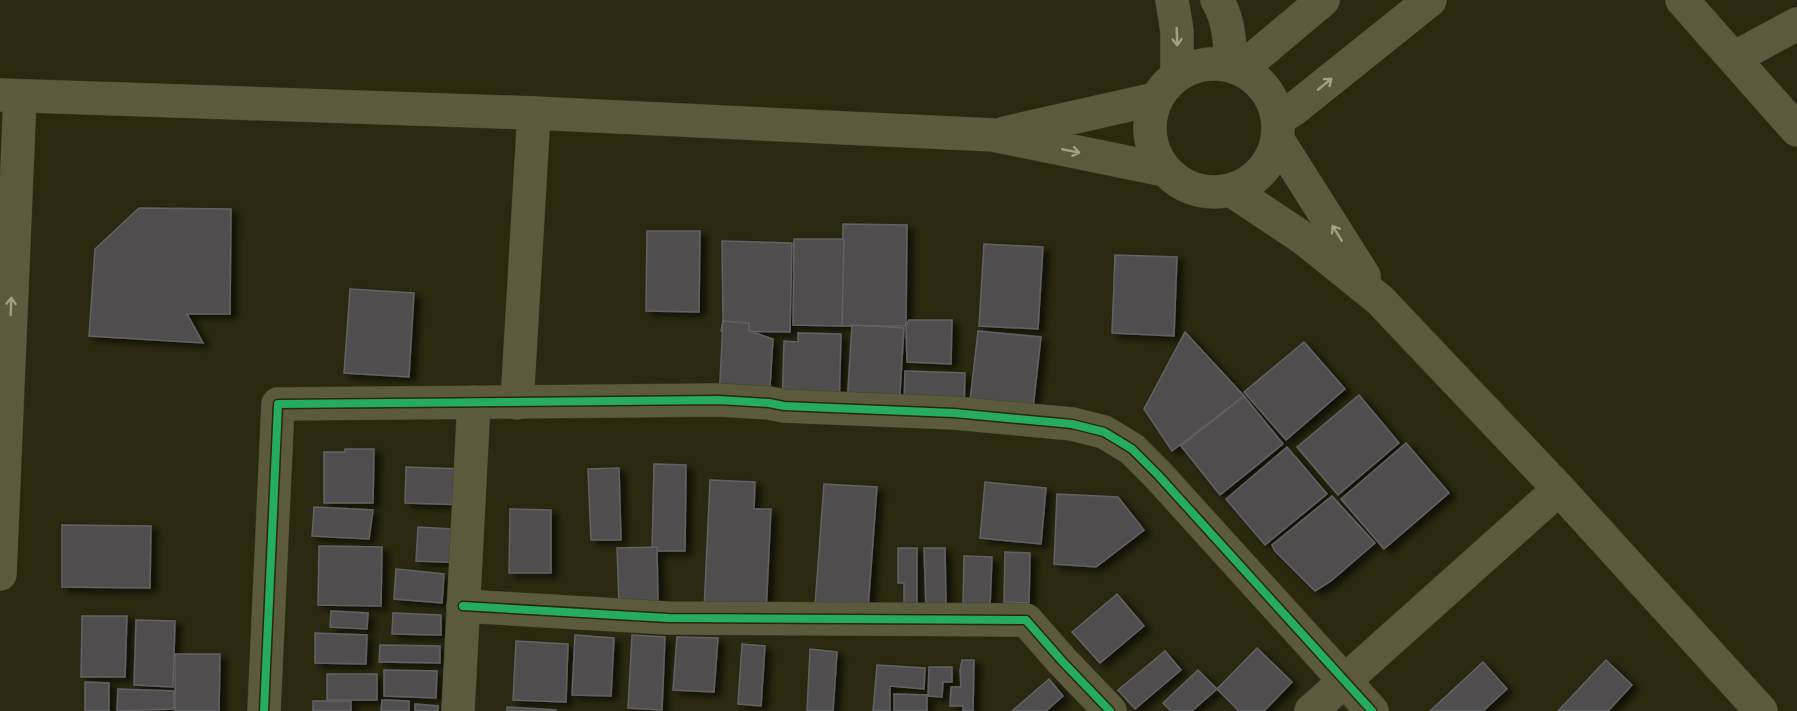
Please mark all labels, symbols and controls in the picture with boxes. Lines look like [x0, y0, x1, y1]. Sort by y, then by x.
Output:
one-way arrow [1171, 26, 1182, 46]
one-way arrow [1317, 78, 1333, 91]
one-way arrow [1061, 146, 1080, 157]
one-way arrow [1331, 225, 1343, 242]
one-way arrow [6, 297, 17, 317]

